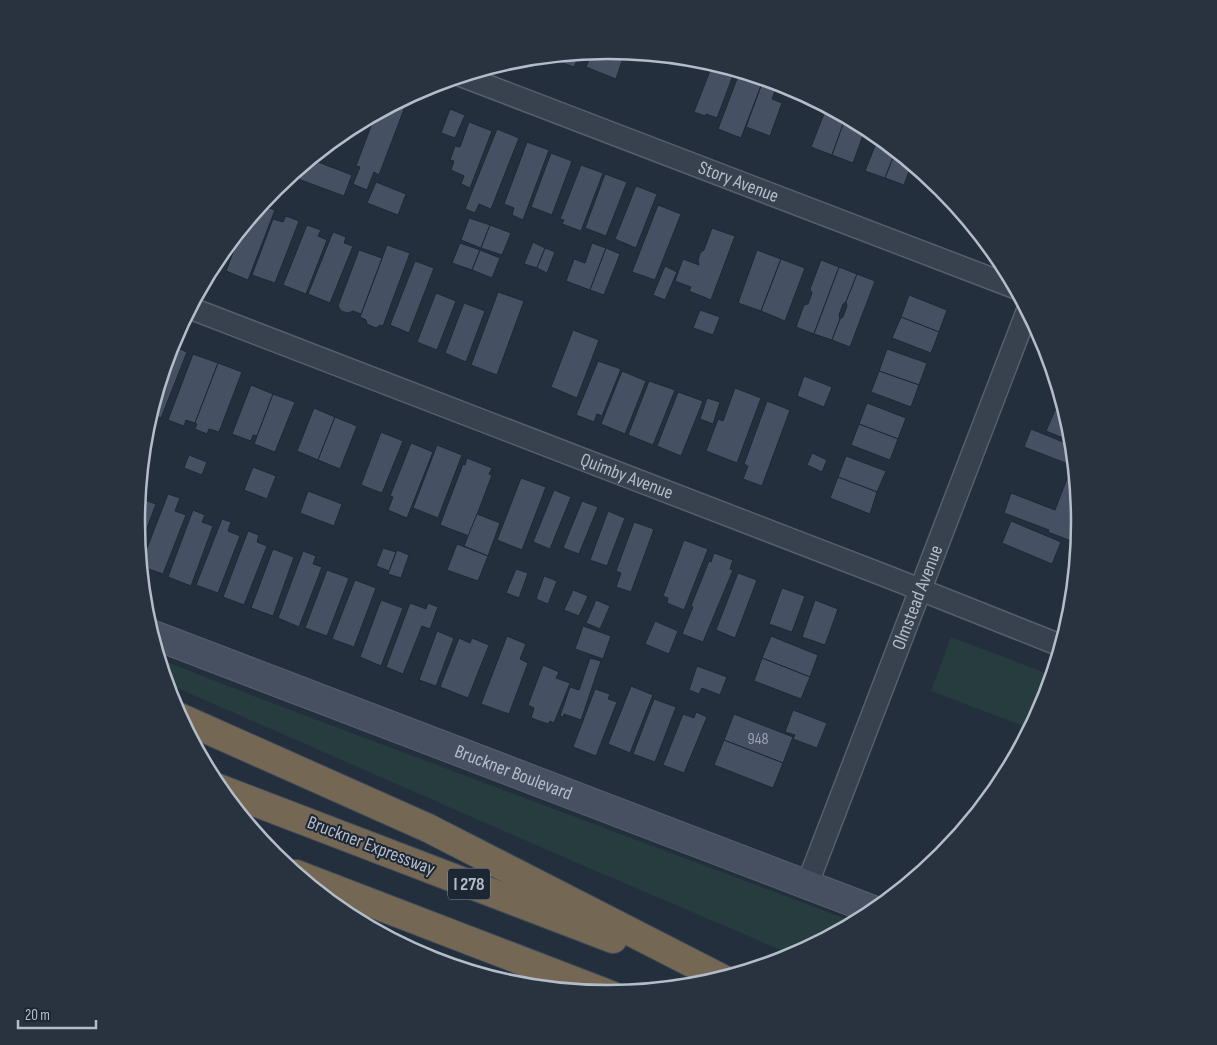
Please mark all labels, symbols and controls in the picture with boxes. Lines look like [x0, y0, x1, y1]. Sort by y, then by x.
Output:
street label: Story Avenue [695, 156, 782, 208]
street label: Quimby Avenue [577, 448, 676, 504]
street label: Olmstead Avenue [887, 542, 948, 653]
house number: 948 [748, 730, 768, 749]
street label: Bruckner Boulevard [451, 740, 575, 805]
street label: Bruckner Expressway [304, 811, 439, 881]
road number: I 278 [448, 869, 490, 900]
scale bar [18, 998, 95, 1030]
text: 20 m [25, 1006, 50, 1025]

